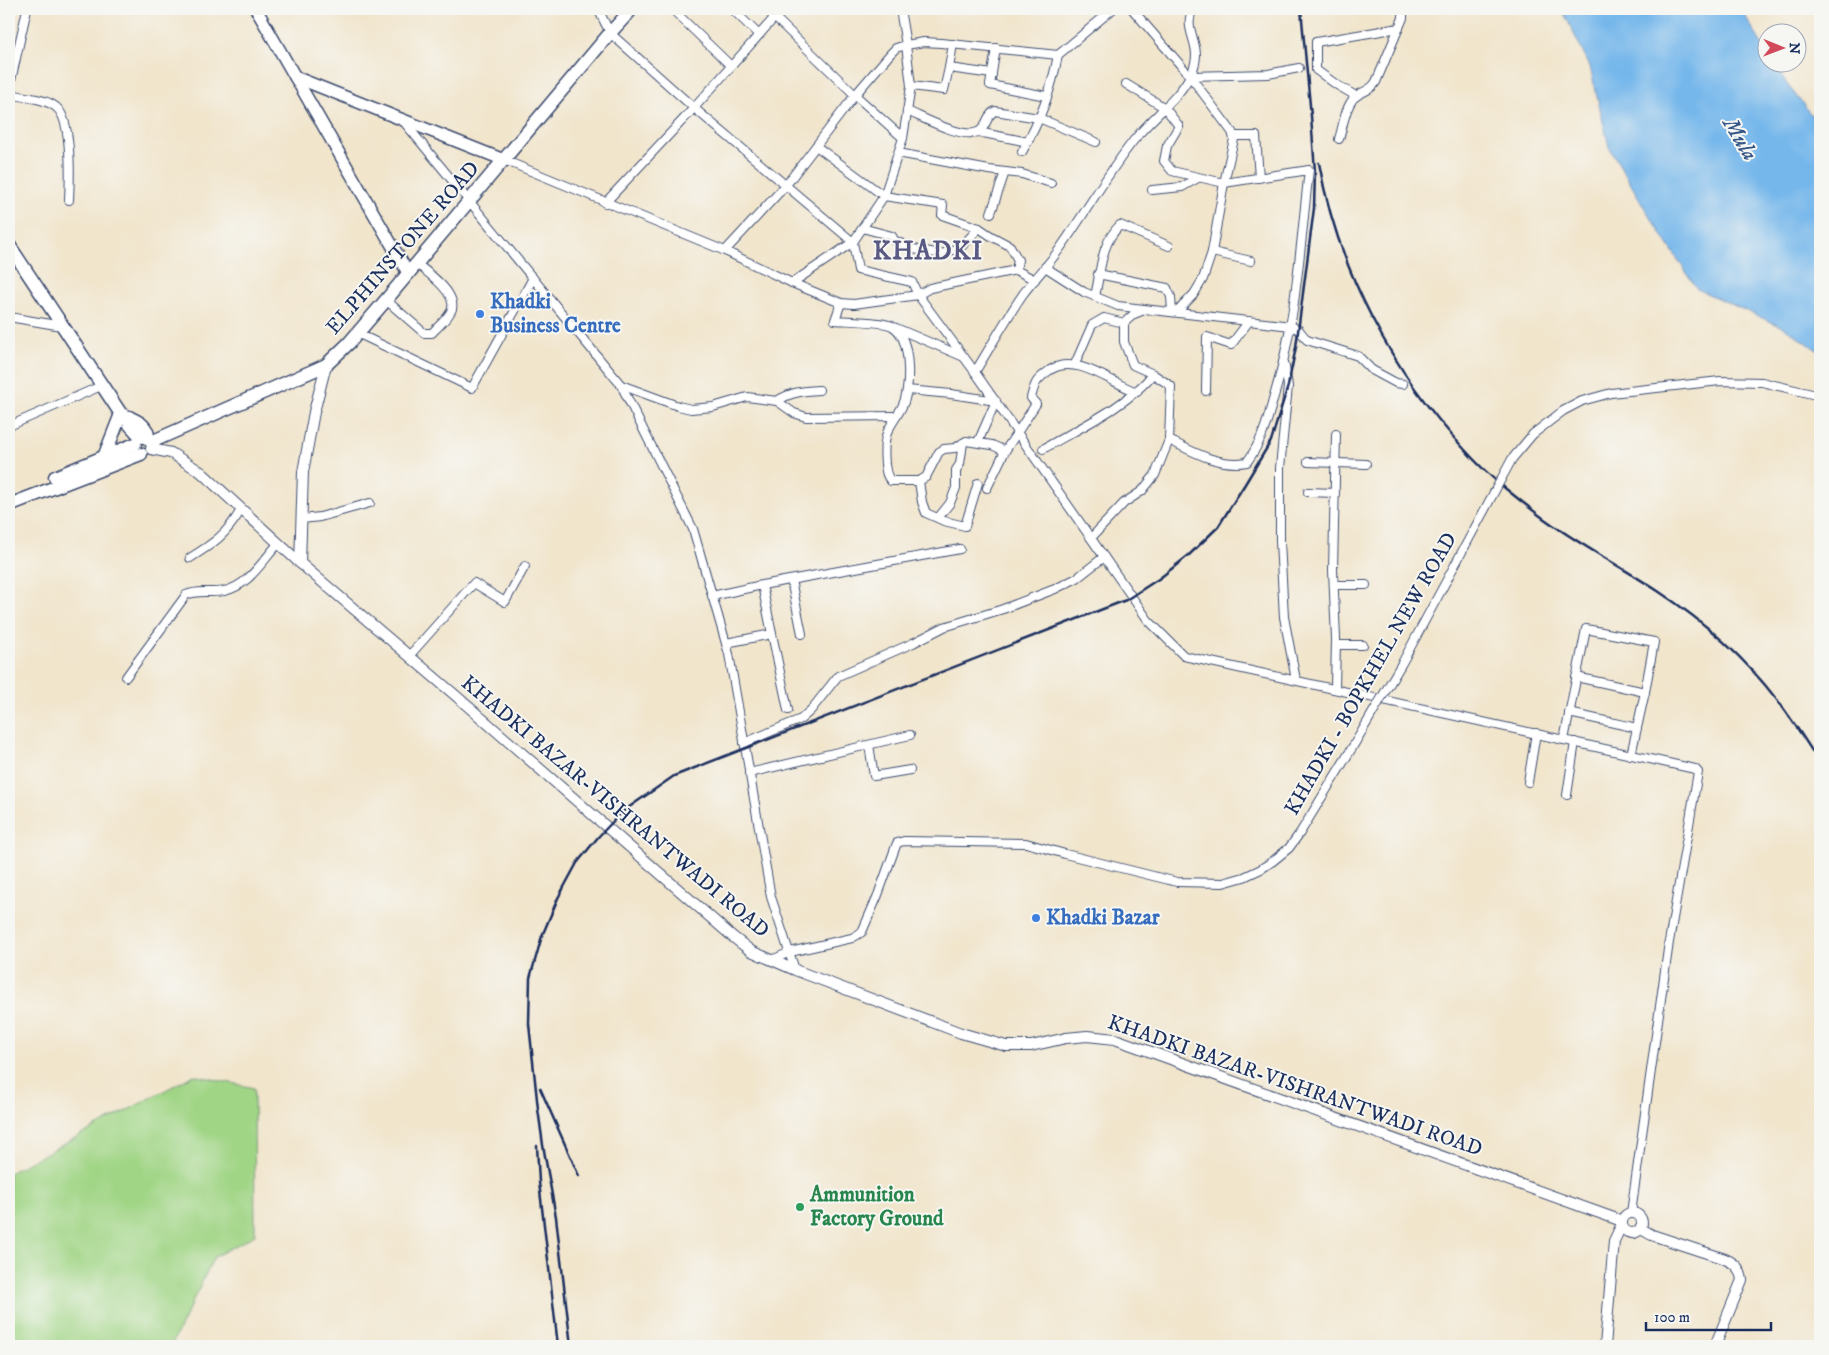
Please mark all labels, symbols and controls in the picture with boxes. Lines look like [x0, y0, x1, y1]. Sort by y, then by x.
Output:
north arrow [1756, 22, 1806, 72]
text: N [1785, 42, 1803, 55]
water label: Mula [1716, 111, 1763, 166]
street label: ELPHINSTONE ROAD [321, 156, 485, 340]
district label: KHADKI [873, 235, 983, 268]
place label: Khadki Business Centre [490, 289, 621, 339]
marker: Khadki Business Centre [474, 308, 486, 320]
street label: KHADKI - BOPKHEL NEW ROAD [1279, 528, 1463, 820]
street label: KHADKI BAZAR-VISHRANTWADI ROAD [456, 670, 774, 944]
place label: Khadki Bazar [1046, 905, 1161, 931]
marker: Khadki Bazar [1030, 912, 1042, 924]
street label: KHADKI BAZAR-VISHRANTWADI ROAD [1104, 1010, 1486, 1162]
place label: Ammunition Factory Ground [809, 1182, 944, 1232]
marker: Ammunition Factory Ground [794, 1201, 806, 1213]
scale bar [1646, 1300, 1772, 1332]
text: 100 m [1654, 1308, 1690, 1327]

